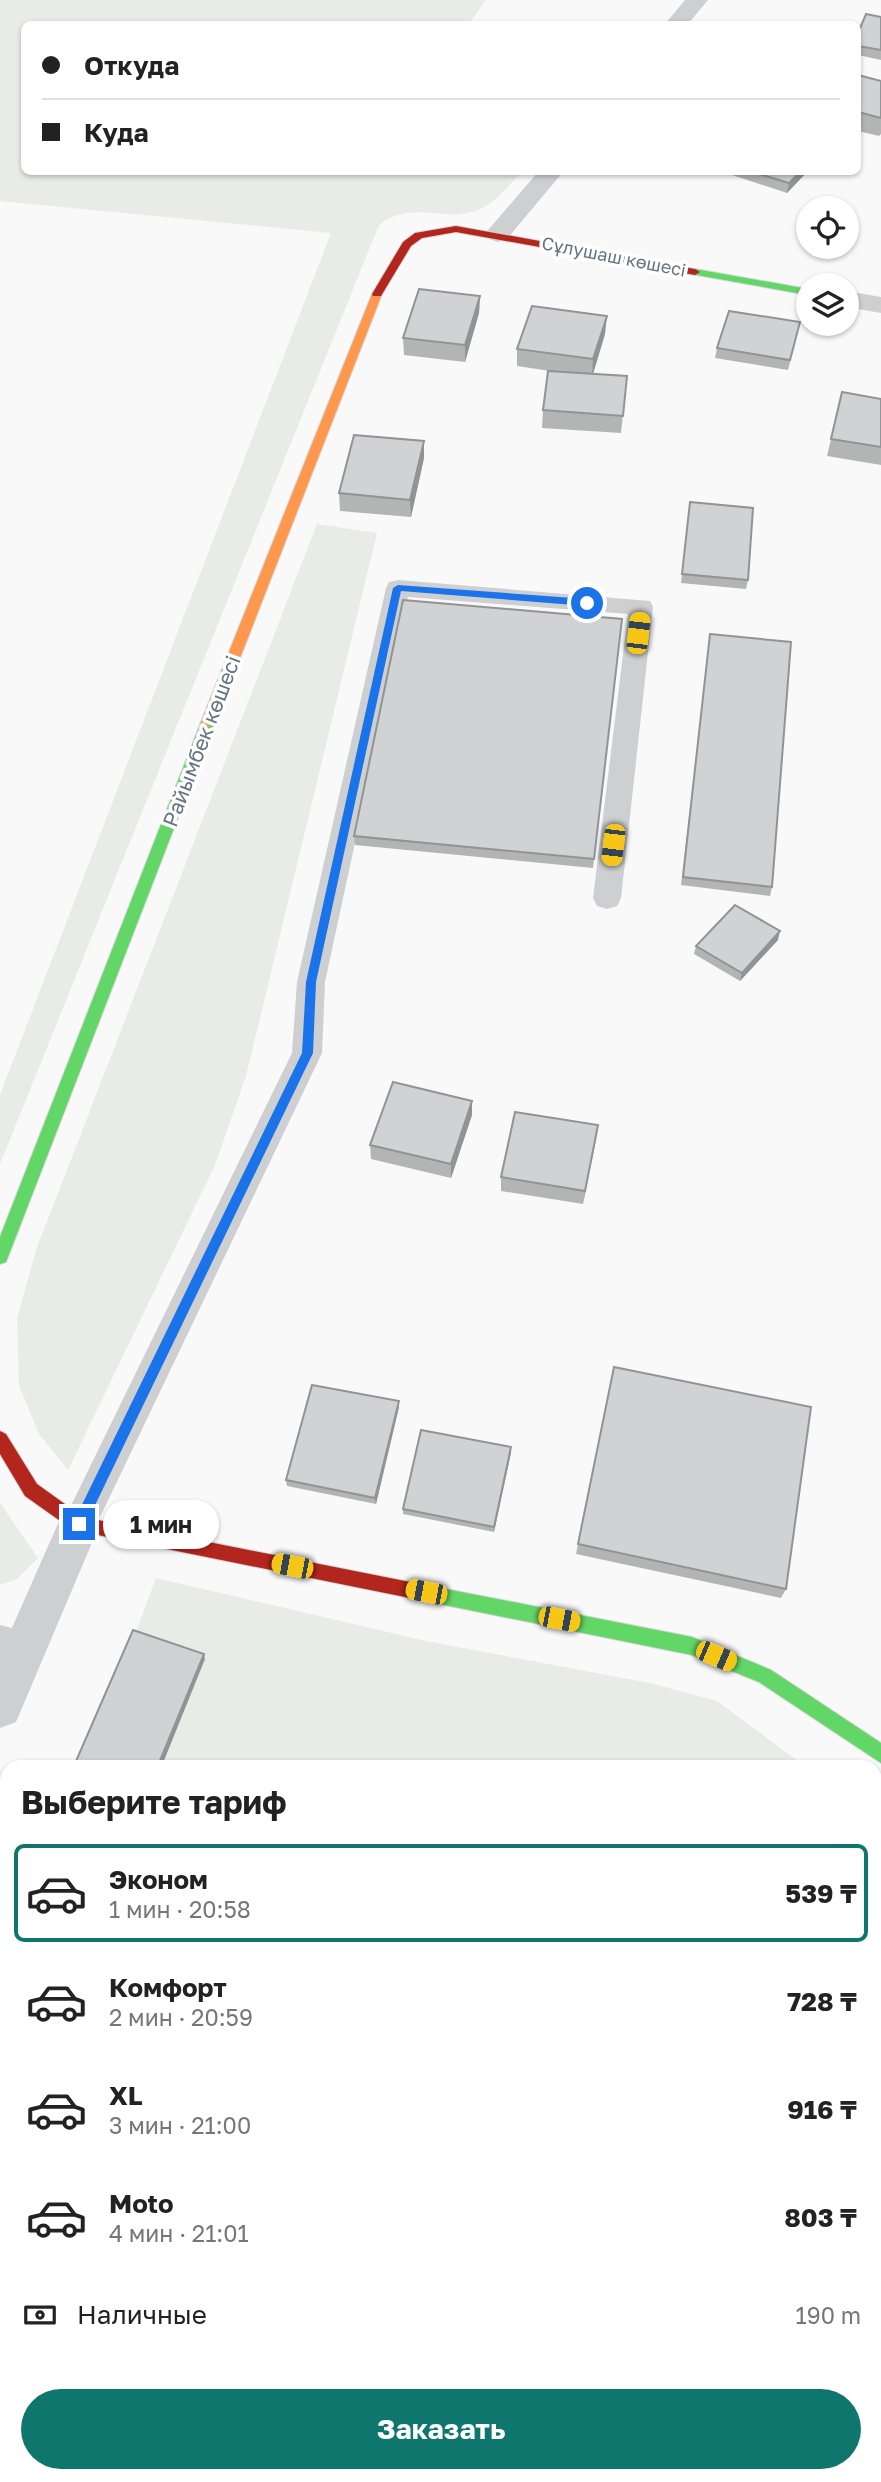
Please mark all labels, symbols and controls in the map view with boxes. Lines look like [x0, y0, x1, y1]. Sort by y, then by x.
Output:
text: Откуда [84, 50, 179, 81]
text: Куда [84, 117, 149, 148]
map controls [796, 196, 859, 336]
button: locate [796, 196, 859, 259]
street label: Сұлушаш көшесі [540, 231, 688, 282]
button: layers [796, 273, 859, 336]
route start [571, 587, 603, 619]
car [626, 611, 651, 655]
street label: Райымбек көшесі [156, 652, 246, 830]
car [601, 823, 626, 867]
callout: 1 мин [104, 1500, 219, 1548]
route end [63, 1508, 95, 1540]
text: 1 мин [130, 1510, 192, 1538]
car [270, 1552, 315, 1580]
car [404, 1578, 449, 1606]
car [537, 1605, 582, 1633]
car [693, 1638, 740, 1674]
text: Выберите тариф [21, 1783, 287, 1821]
icon: car [25, 1862, 88, 1925]
text: Эконом [109, 1864, 208, 1895]
text: 539 ₸ [785, 1878, 857, 1909]
text: 1 мин · 20:58 [109, 1895, 251, 1923]
icon: car [25, 1970, 88, 2033]
text: Комфорт [109, 1972, 227, 2003]
text: 728 ₸ [787, 1986, 857, 2017]
text: 2 мин · 20:59 [109, 2003, 253, 2031]
icon: car [25, 2078, 88, 2141]
text: XL [109, 2080, 143, 2111]
text: 916 ₸ [787, 2094, 857, 2125]
text: 3 мин · 21:00 [109, 2111, 251, 2139]
icon: car [25, 2186, 88, 2249]
text: Moto [109, 2188, 174, 2219]
text: 803 ₸ [784, 2202, 857, 2233]
text: 4 мин · 21:01 [109, 2219, 249, 2247]
icon: cash [21, 2296, 59, 2334]
text: Наличные [77, 2299, 207, 2330]
text: 190 m [796, 2301, 861, 2329]
button: Заказать [21, 2389, 861, 2469]

